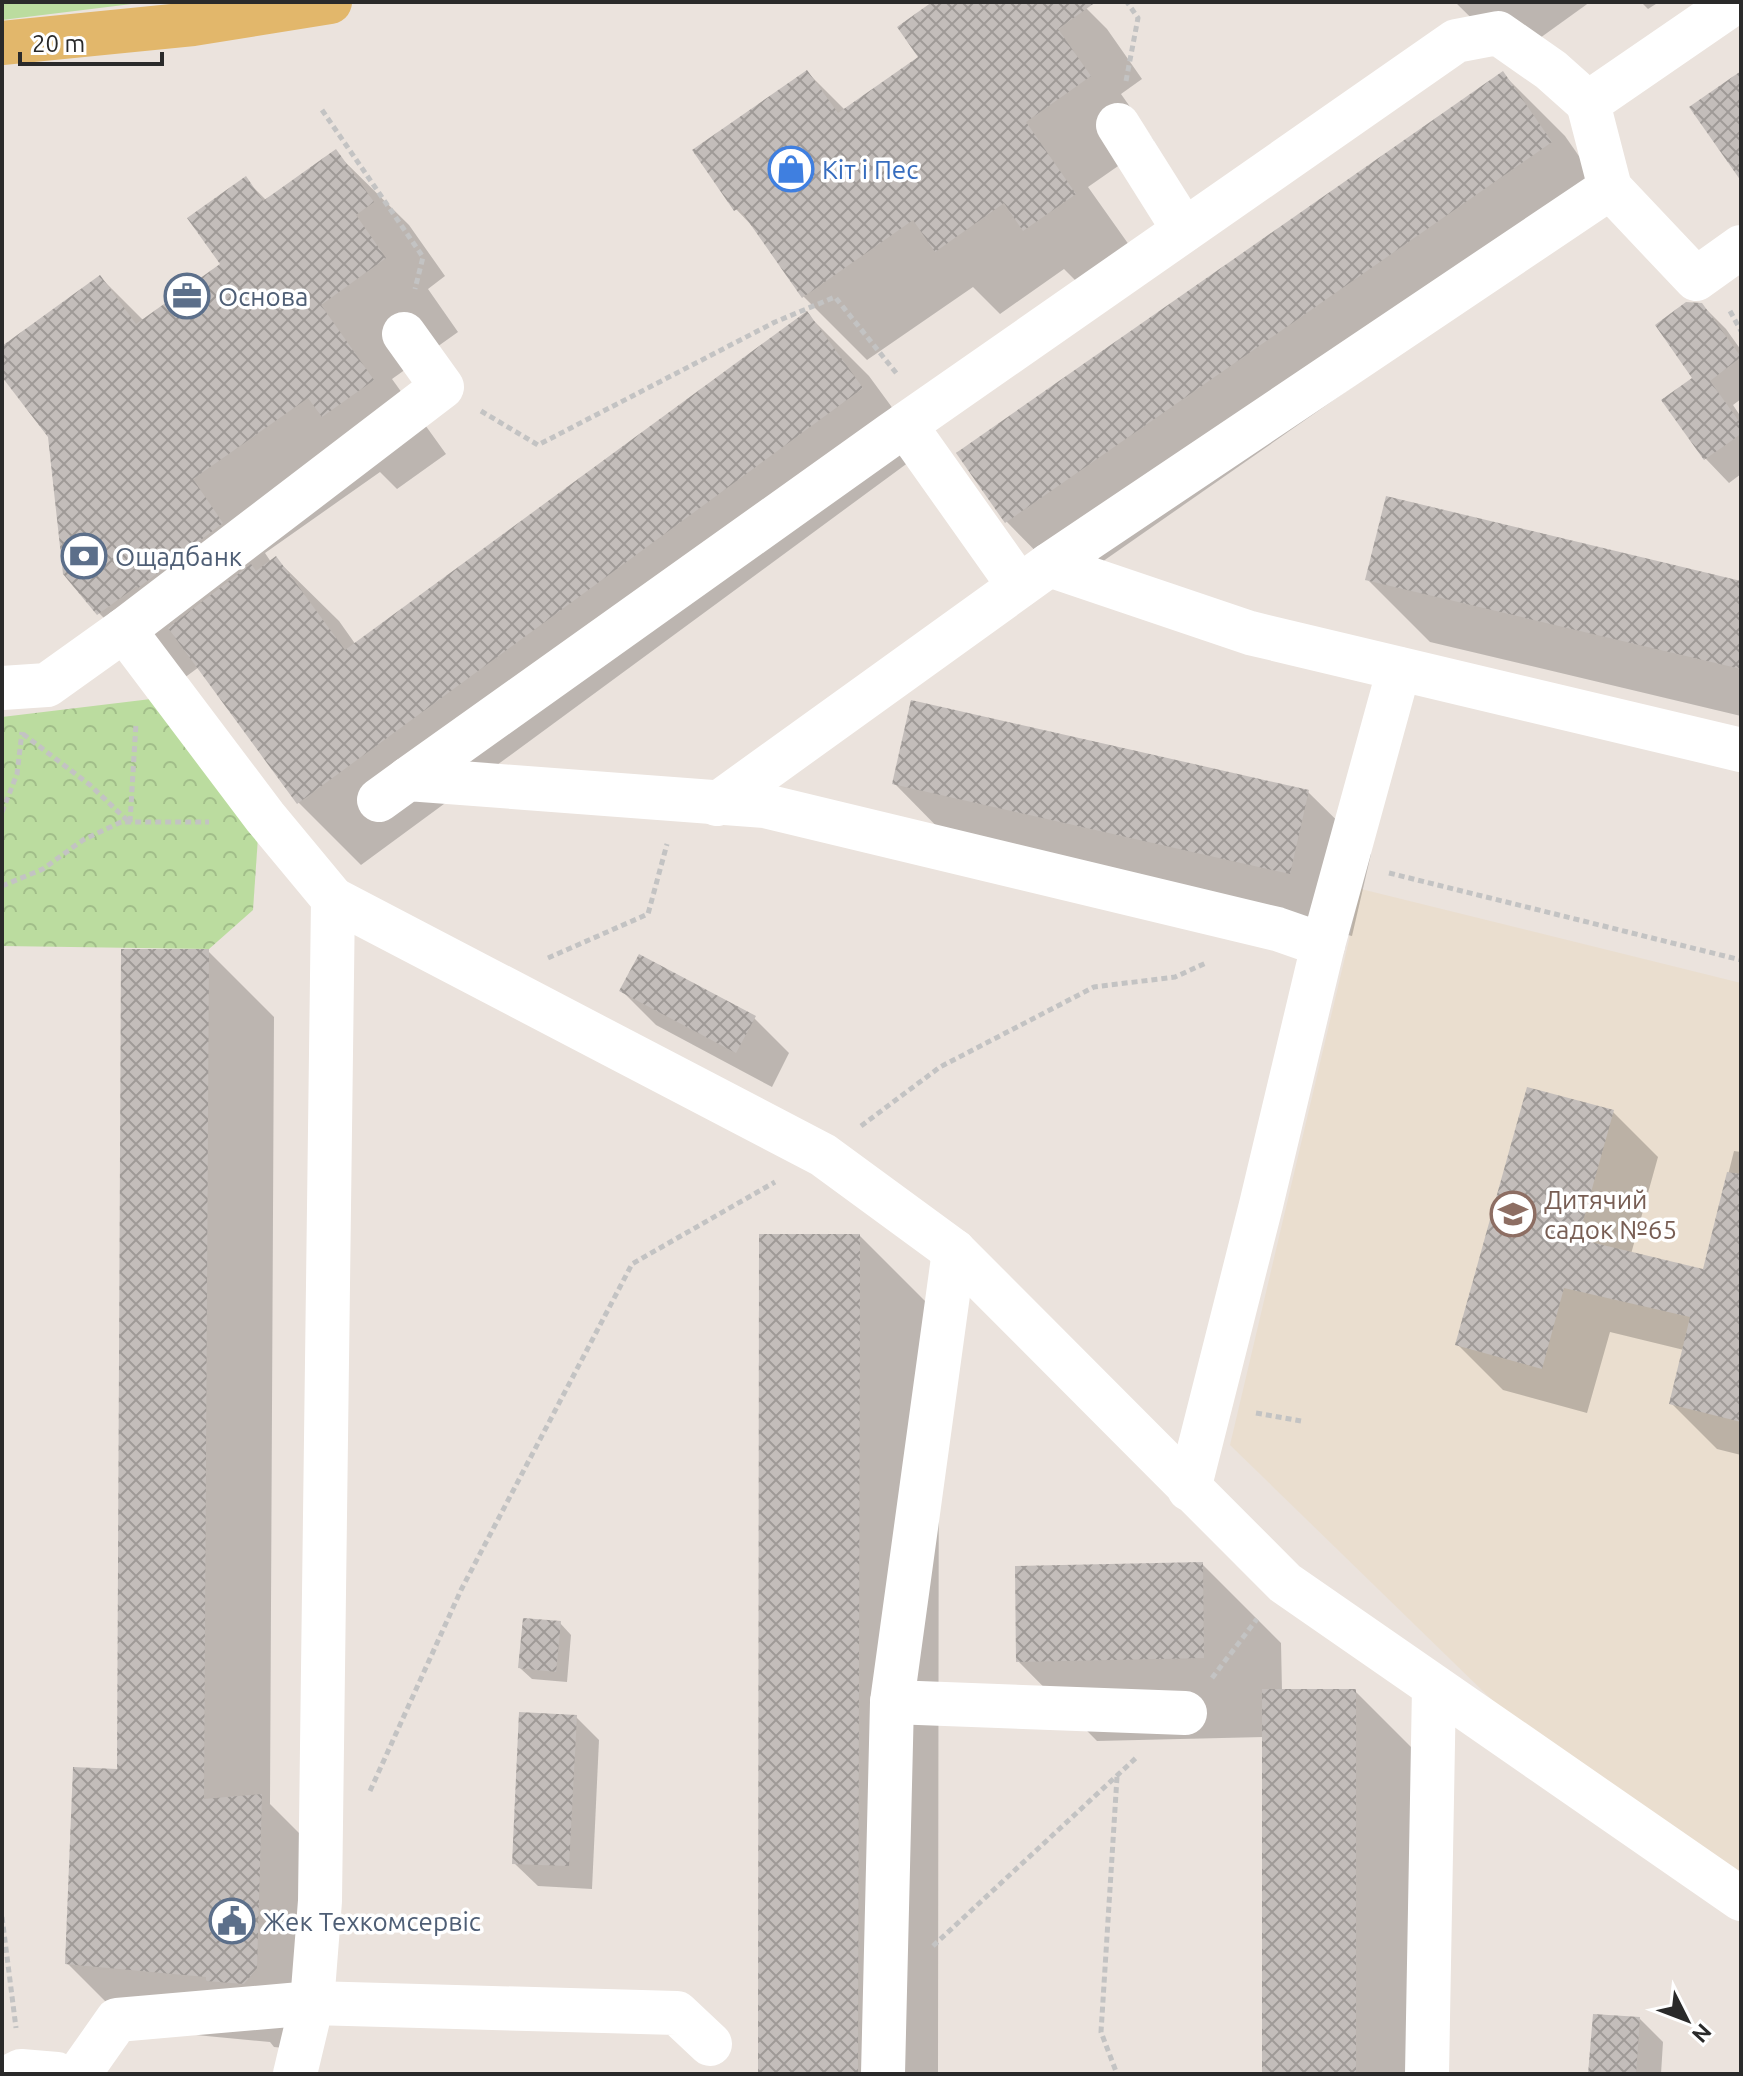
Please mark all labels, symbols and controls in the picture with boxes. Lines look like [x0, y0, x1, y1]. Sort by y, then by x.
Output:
scale bar [20, 16, 162, 66]
text: 20 m [32, 30, 85, 57]
shop icon: Кіт і Пес [767, 145, 815, 193]
place label: Кіт і Пес [822, 155, 918, 184]
office icon: Основа [163, 272, 211, 320]
place label: Основа [218, 282, 308, 311]
bank icon: Ощадбанк [60, 532, 108, 580]
place label: Ощадбанк [115, 542, 242, 571]
place label: Дитячий садок №65 [1544, 1185, 1677, 1244]
school or university icon: Дитячий садок №65 [1489, 1190, 1537, 1238]
public building icon: Жек Техкомсервіс [208, 1897, 256, 1945]
place label: Жек Техкомсервіс [263, 1907, 481, 1936]
north arrow [1647, 1980, 1727, 2060]
text: N [1687, 2019, 1717, 2048]

